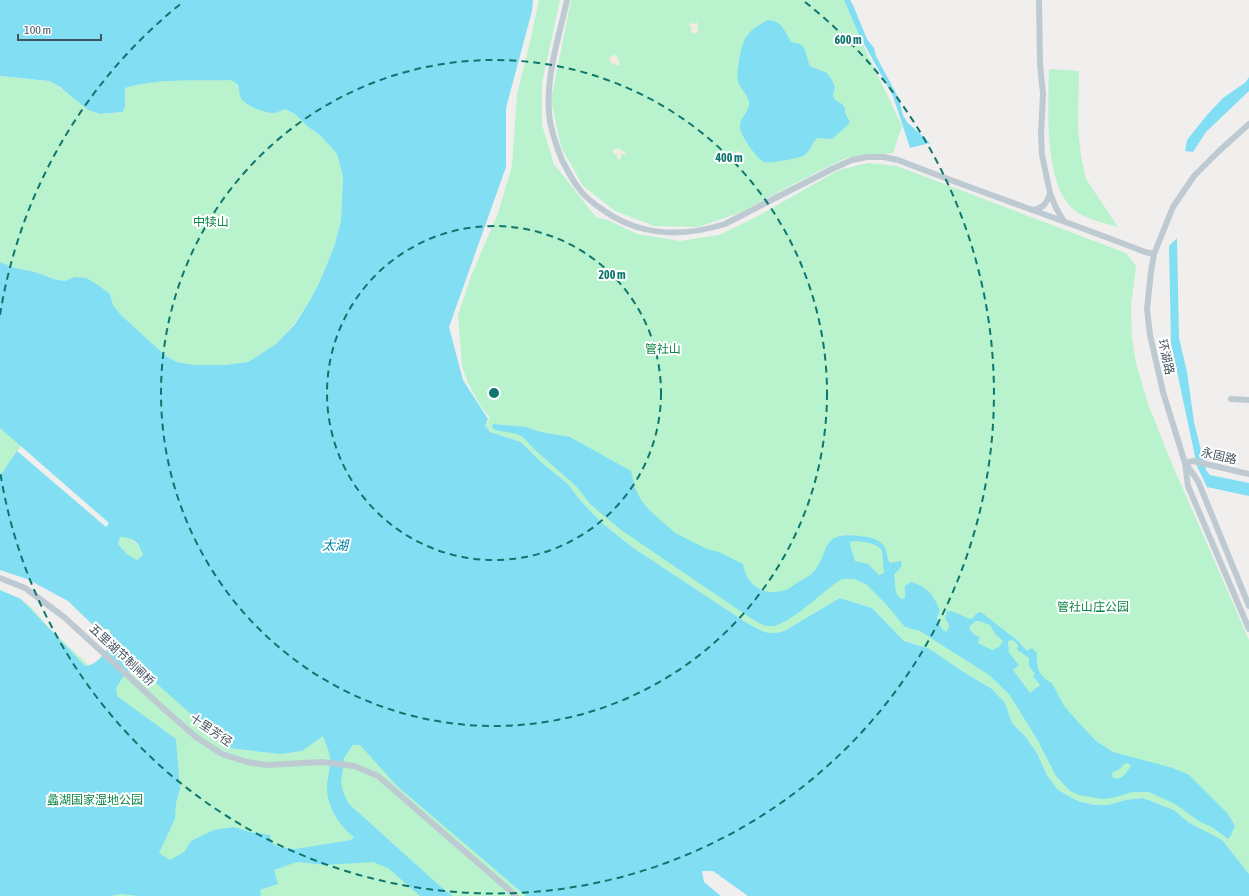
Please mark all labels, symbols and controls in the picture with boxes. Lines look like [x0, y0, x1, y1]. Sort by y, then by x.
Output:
scale bar [18, 16, 101, 42]
text: 100 m [24, 23, 51, 37]
text: 600 m [834, 33, 862, 47]
text: 400 m [714, 151, 743, 165]
park label: 中犊山 [193, 215, 229, 229]
text: 200 m [598, 268, 626, 282]
street label: 环湖路 [1155, 338, 1177, 376]
park label: 管社山 [645, 342, 681, 356]
centre of rings [487, 386, 501, 400]
street label: 永固路 [1200, 445, 1238, 467]
water label: 太湖 [322, 538, 350, 553]
park label: 管社山庄公园 [1057, 600, 1129, 614]
street label: 五里湖节制闸桥 [87, 621, 157, 689]
street label: 十里芳径 [187, 711, 235, 749]
park label: 蠡湖国家湿地公园 [47, 793, 143, 807]

